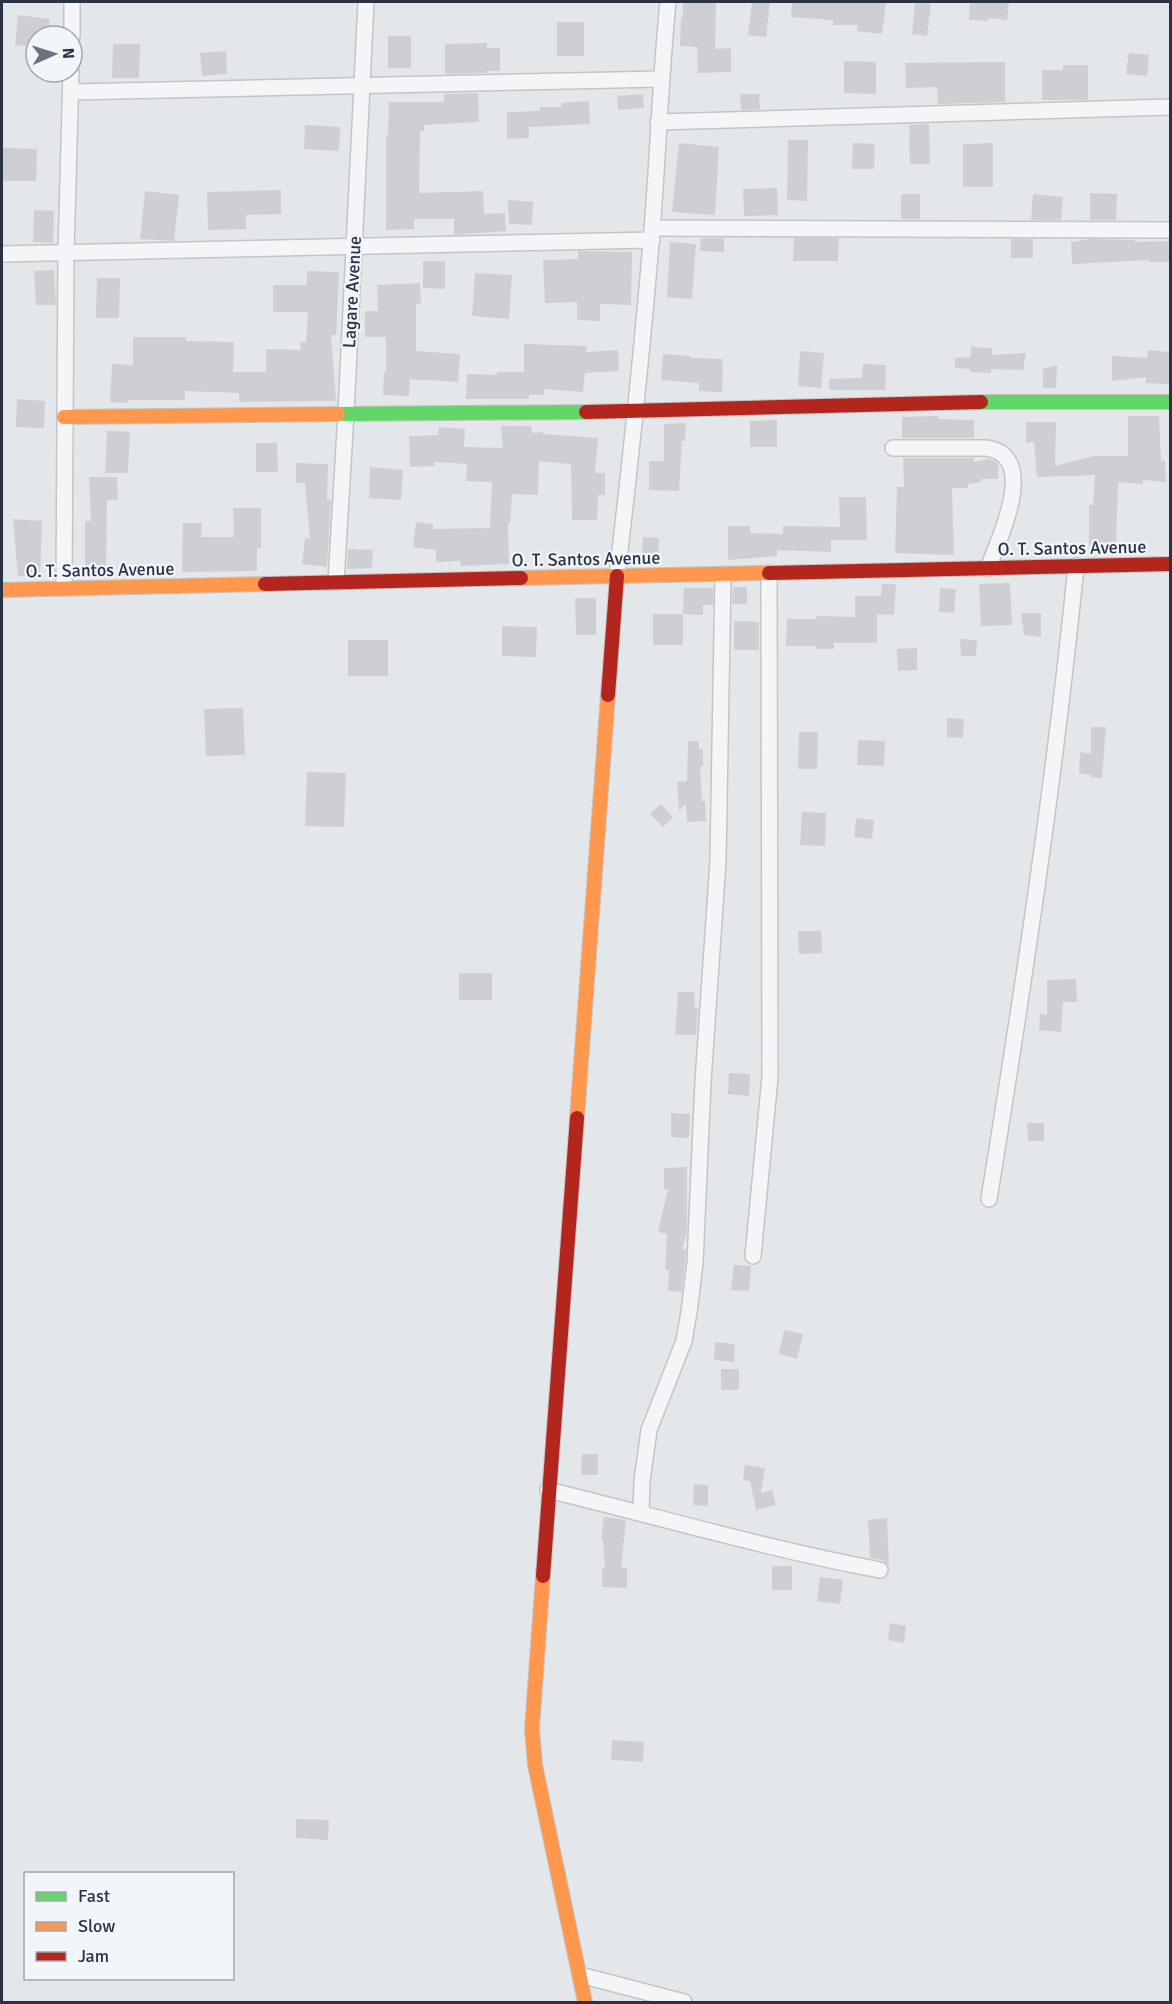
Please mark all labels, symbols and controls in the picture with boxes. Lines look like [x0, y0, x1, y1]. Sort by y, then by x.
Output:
north arrow [24, 24, 84, 84]
text: N [58, 47, 78, 59]
street label: Lagare Avenue [338, 235, 366, 349]
street label: O. T. Santos Avenue [998, 536, 1146, 560]
street label: O. T. Santos Avenue [512, 547, 660, 571]
street label: O. T. Santos Avenue [26, 558, 174, 582]
legend [24, 1872, 234, 1980]
text: Fast [78, 1885, 110, 1907]
text: Slow [78, 1915, 115, 1937]
text: Jam [78, 1945, 109, 1967]

